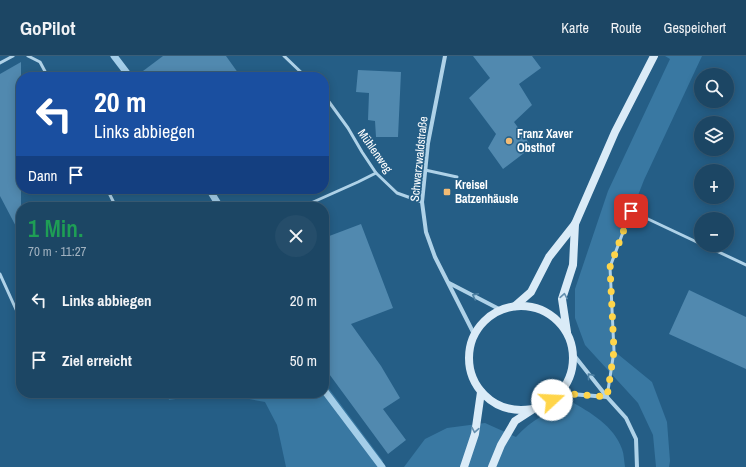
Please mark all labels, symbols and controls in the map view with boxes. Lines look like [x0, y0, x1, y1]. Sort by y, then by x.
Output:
text: GoPilot [20, 15, 75, 41]
text: Karte [561, 19, 589, 37]
text: Route [611, 19, 641, 37]
text: Gespeichert [663, 19, 726, 37]
map controls [694, 68, 734, 252]
button: search [694, 68, 734, 108]
text: 20 m [94, 83, 146, 121]
icon: left [28, 88, 80, 140]
street label: Schwarzwaldstraße [407, 115, 431, 203]
button: layers [694, 116, 734, 156]
text: Links abbiegen [94, 119, 195, 144]
street label: Mühlenweg [354, 126, 396, 177]
place label: Franz Xaver Obsthof [517, 126, 573, 156]
marker: Franz Xaver Obsthof [504, 136, 514, 146]
icon: arrive [65, 164, 87, 186]
button: + [694, 164, 734, 204]
text: Dann [28, 165, 57, 186]
place label: Kreisel Batzenhäusle [455, 177, 519, 207]
marker: Kreisel Batzenhäusle [442, 187, 452, 197]
pin [614, 194, 648, 228]
icon: arrive [620, 200, 642, 222]
text: 1 Min. [28, 212, 83, 244]
button: − [694, 212, 734, 252]
button: close [275, 215, 317, 257]
text: 70 m · 11:27 [28, 243, 87, 260]
icon: left [28, 289, 50, 311]
text: Links abbiegen [62, 290, 152, 311]
text: 20 m [290, 290, 317, 311]
one-way arrow [559, 293, 568, 300]
one-way arrow [472, 294, 479, 301]
icon: arrive [28, 349, 50, 371]
text: Ziel erreicht [62, 350, 132, 371]
text: 50 m [290, 350, 317, 371]
one-way arrow [587, 373, 594, 380]
position arrow [531, 379, 573, 421]
one-way arrow [471, 427, 480, 433]

